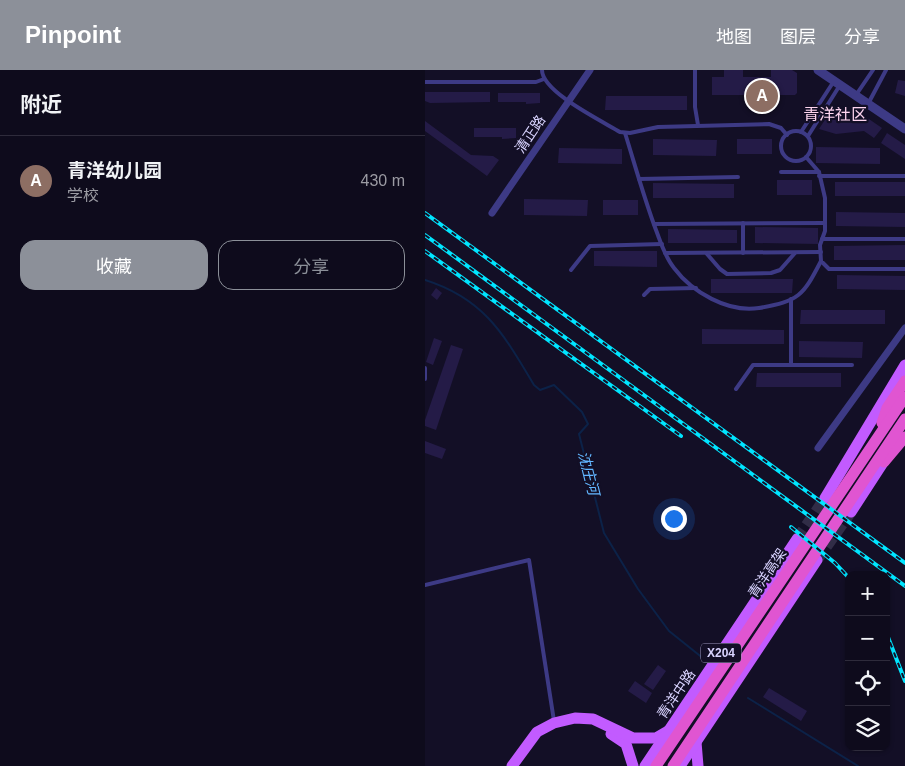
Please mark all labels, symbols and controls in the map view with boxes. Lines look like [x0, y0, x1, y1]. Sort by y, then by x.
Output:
text: Pinpoint [25, 21, 121, 48]
text: 地图 [716, 27, 752, 47]
text: 图层 [780, 27, 816, 47]
text: 分享 [844, 27, 880, 47]
pin: A [746, 77, 778, 115]
text: 附近 [20, 93, 62, 116]
district label: 青洋社区 [803, 106, 867, 123]
street label: 清正路 [512, 112, 548, 156]
text: 青洋幼儿园 [67, 160, 162, 181]
text: A [30, 172, 42, 189]
text: 430 m [361, 172, 405, 189]
text: 学校 [67, 187, 99, 204]
button: 收藏 [20, 240, 208, 290]
button: 分享 [218, 240, 405, 290]
water label: 沈庄河 [575, 449, 603, 500]
your location [661, 506, 687, 532]
street label: 青洋高架 [745, 545, 789, 601]
map controls [845, 571, 890, 751]
button: + [845, 571, 890, 616]
button: − [845, 616, 890, 661]
road number: X204 [701, 644, 741, 662]
button: locate [845, 661, 890, 706]
street label: 青洋中路 [654, 666, 698, 722]
button: layers [845, 706, 890, 751]

